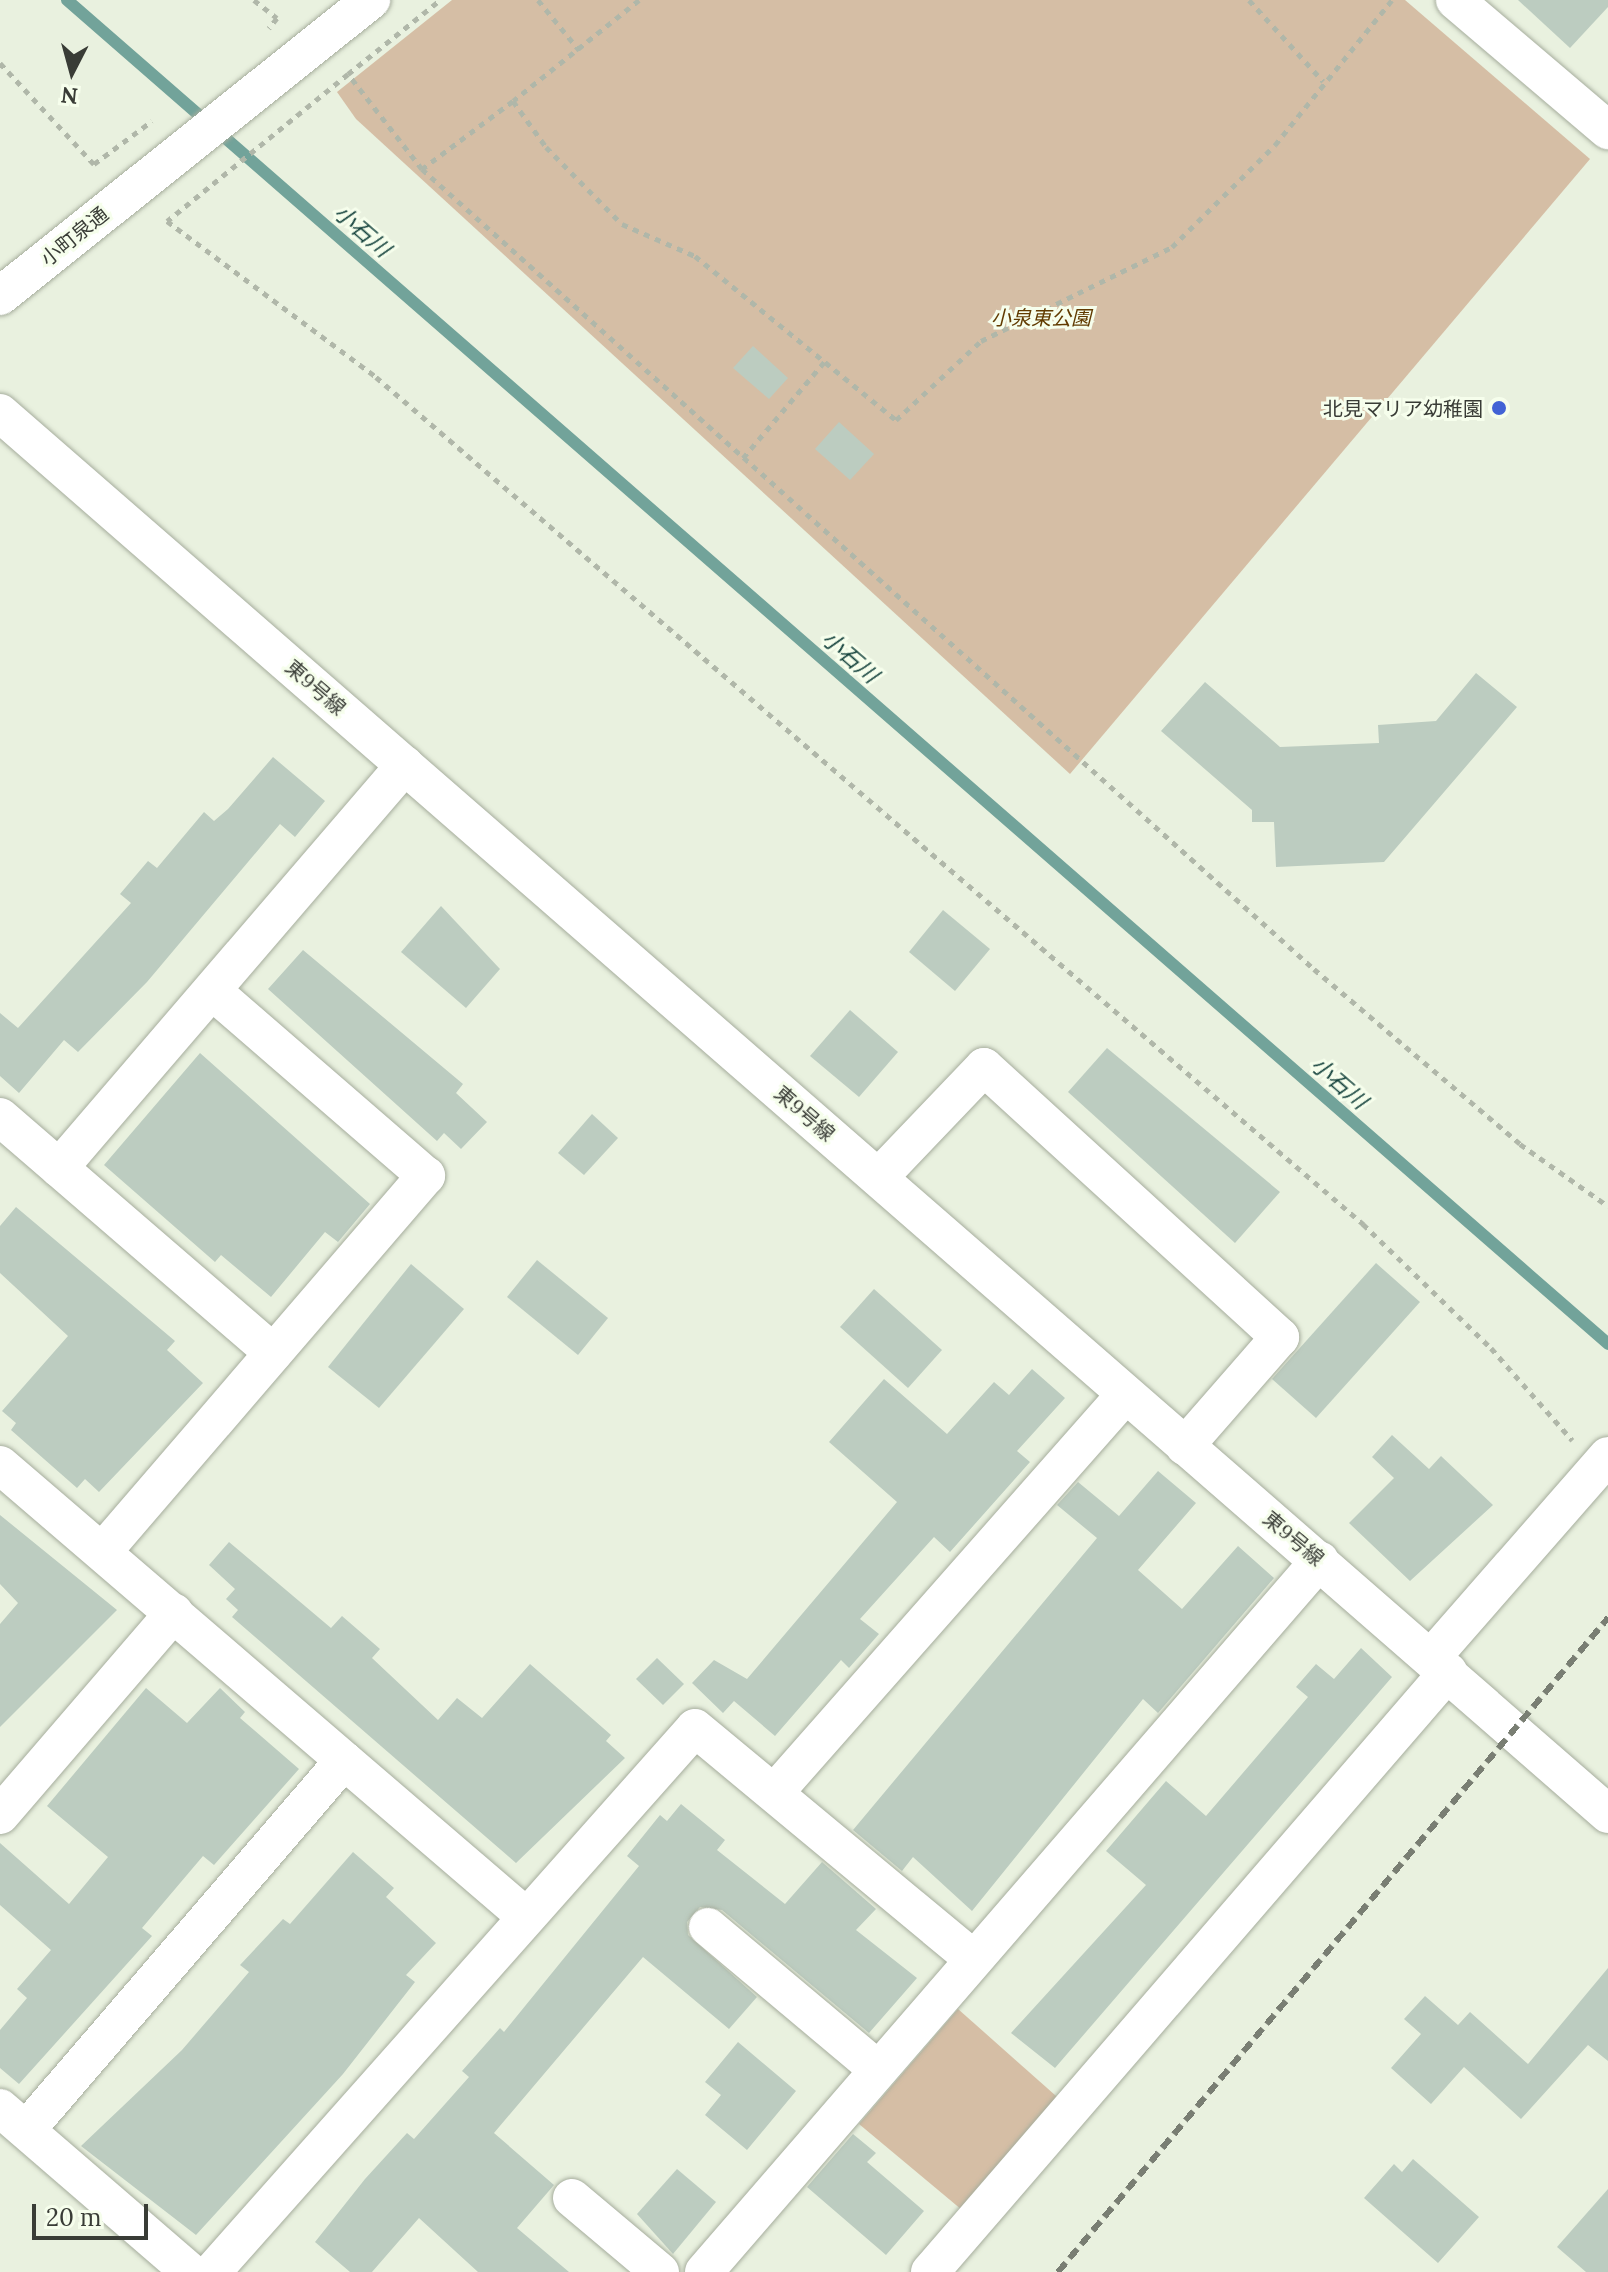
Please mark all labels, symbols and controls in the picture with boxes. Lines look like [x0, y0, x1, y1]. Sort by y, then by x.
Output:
north arrow [32, 32, 112, 112]
text: N [60, 81, 79, 111]
water label: 小石川 [328, 199, 396, 263]
street label: 小町泉通 [35, 202, 113, 270]
park label: 小泉東公園 [991, 305, 1091, 329]
place label: 北見マリア幼稚園 [1323, 396, 1483, 420]
marker: 北見マリア幼稚園 [1490, 399, 1508, 417]
water label: 小石川 [816, 625, 884, 689]
street label: 東9号線 [281, 654, 351, 720]
water label: 小石川 [1305, 1051, 1373, 1115]
street label: 東9号線 [770, 1080, 840, 1146]
street label: 東9号線 [1259, 1506, 1329, 1570]
scale bar [36, 2188, 152, 2238]
text: 20 m [46, 2202, 102, 2233]

